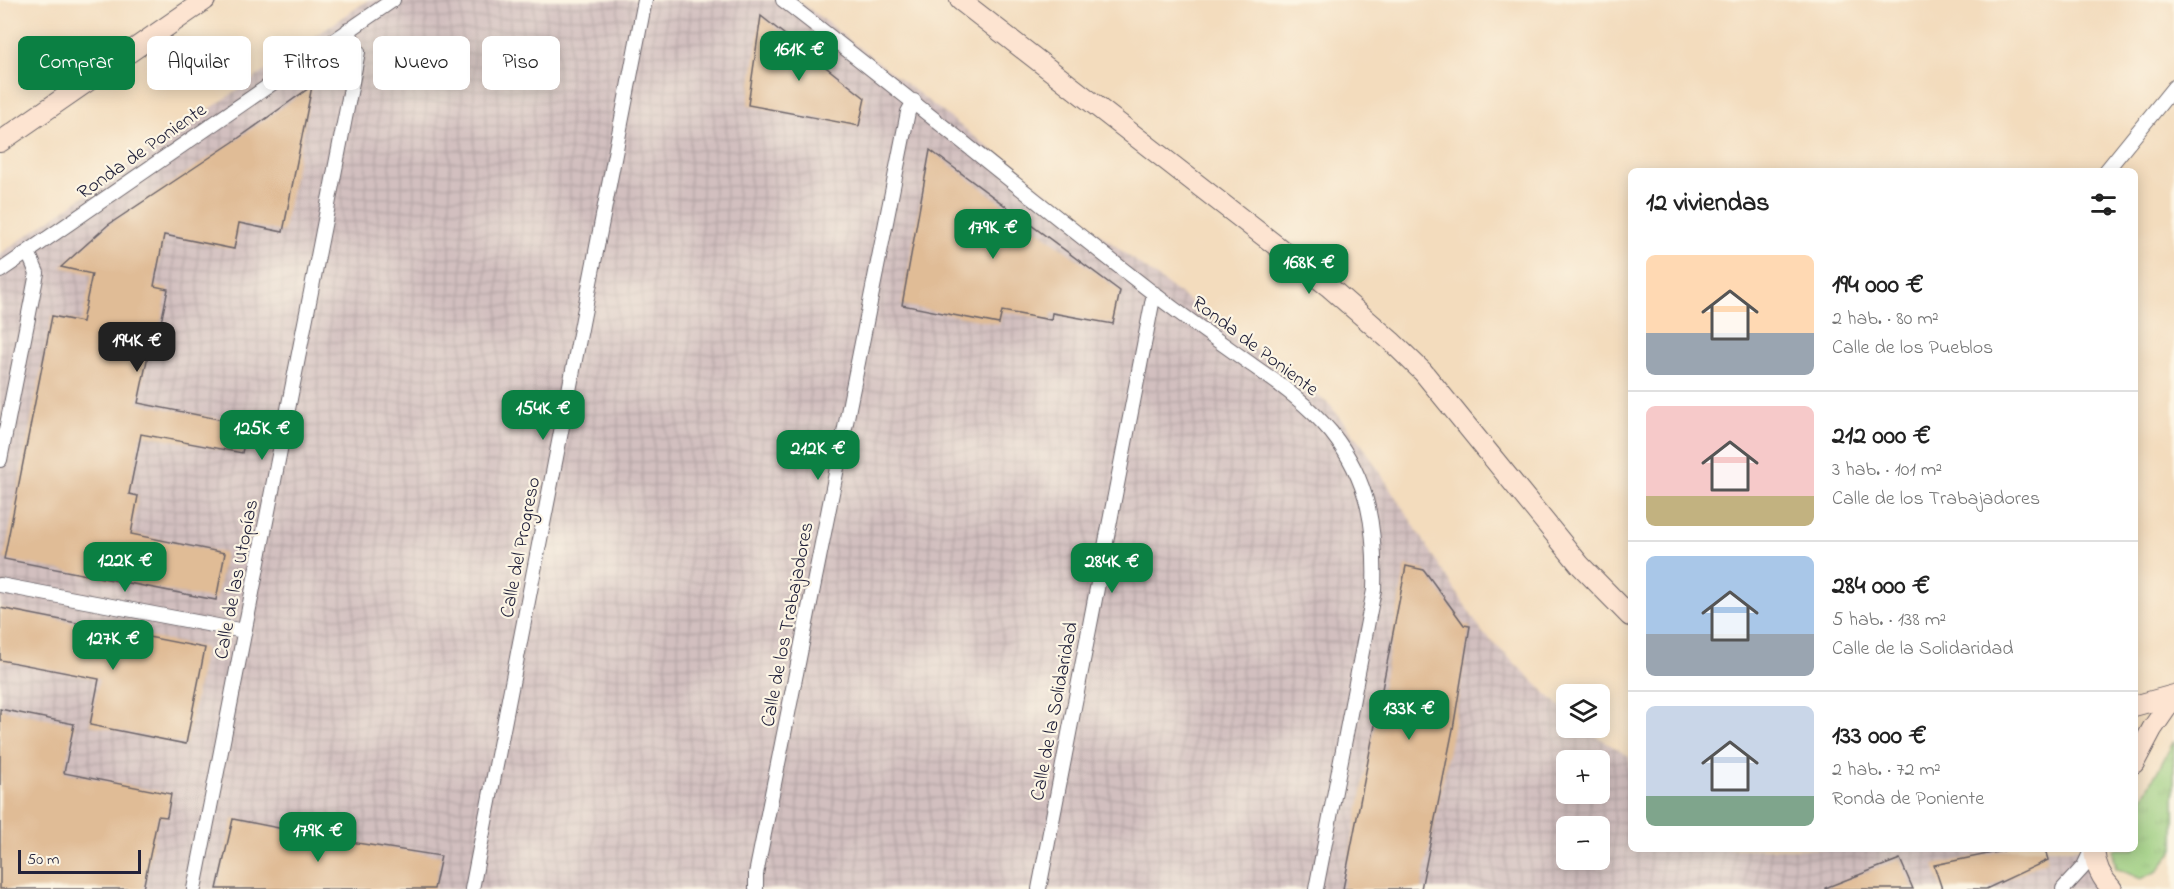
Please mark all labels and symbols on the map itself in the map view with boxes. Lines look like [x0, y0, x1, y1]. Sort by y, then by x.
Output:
pin: 161K € [750, 31, 848, 82]
street label: Ronda de Poniente [72, 96, 213, 208]
pin: 179K € [944, 209, 1042, 260]
pin: 168K € [1260, 244, 1358, 295]
street label: Ronda de Poniente [1185, 290, 1324, 404]
pin: 194K € [88, 322, 186, 373]
pin: 154K € [494, 390, 592, 441]
pin: 125K € [213, 410, 311, 461]
pin: 212K € [769, 430, 867, 481]
street label: Calle del Progreso [494, 475, 550, 620]
street label: Calle de las Utopías [208, 497, 267, 662]
street label: Calle de los Trabajadores [754, 520, 823, 729]
pin: 122K € [76, 542, 174, 593]
pin: 284K € [1063, 543, 1161, 594]
pin: 127K € [64, 620, 162, 671]
street label: Calle de la Solidaridad [1024, 620, 1087, 803]
pin: 133K € [1360, 690, 1458, 741]
pin: 179K € [269, 812, 367, 863]
scale bar [18, 847, 141, 874]

